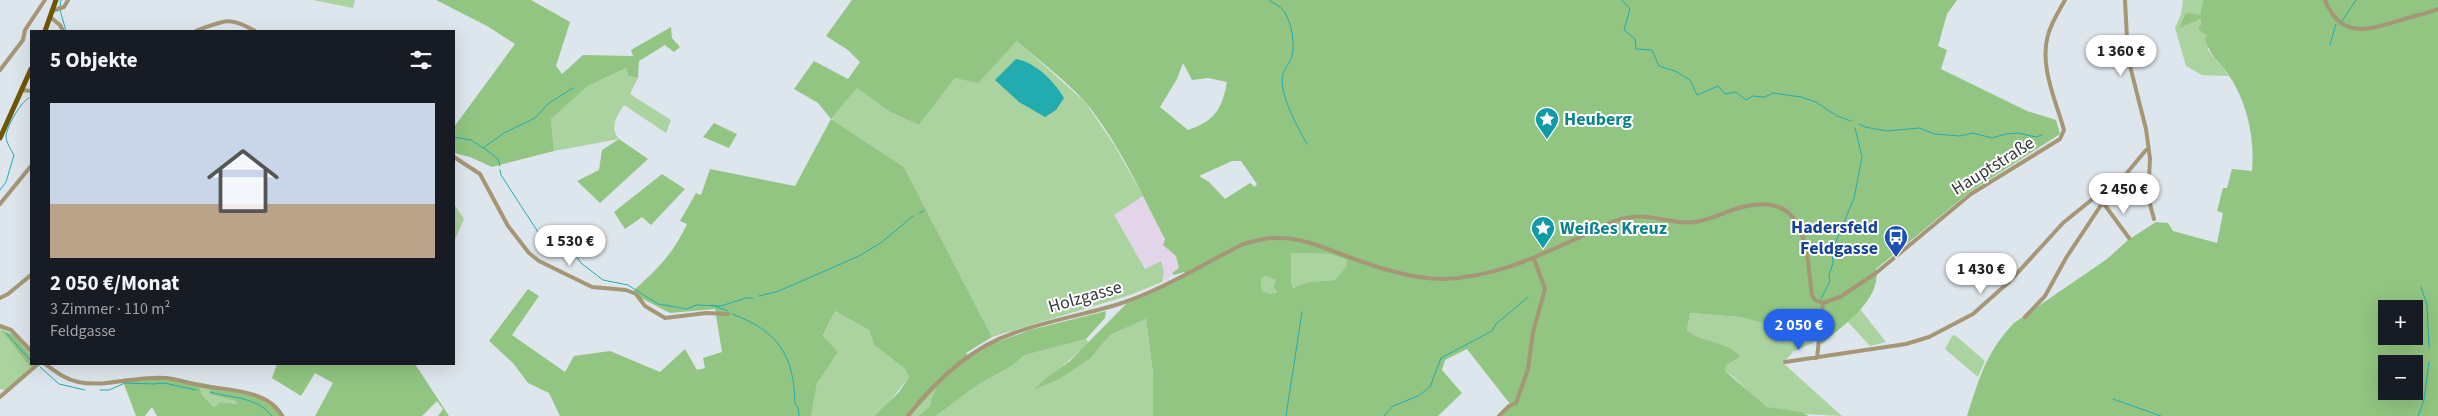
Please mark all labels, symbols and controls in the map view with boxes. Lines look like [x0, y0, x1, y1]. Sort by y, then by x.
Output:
pin: 1 360 € [2075, 34, 2167, 77]
text: 1 360 € [2097, 40, 2145, 62]
text: 5 Objekte [50, 45, 138, 75]
icon: filters [407, 46, 435, 74]
place icon: Heuberg [1534, 106, 1560, 140]
place label: Heuberg [1564, 107, 1632, 132]
street label: Hauptstraße [1947, 131, 2039, 201]
icon: home [198, 136, 288, 226]
pin: 2 450 € [2078, 172, 2170, 215]
text: 2 450 € [2100, 178, 2148, 200]
place icon: Weißes Kreuz [1530, 215, 1556, 249]
place label: Hadersfeld Feldgasse [1791, 215, 1878, 261]
place label: Weißes Kreuz [1560, 216, 1667, 241]
pin: 1 530 € [524, 224, 616, 267]
bus stop icon: Hadersfeld Feldgasse [1883, 224, 1909, 258]
text: 1 530 € [546, 230, 594, 252]
pin: 1 430 € [1935, 252, 2027, 295]
text: 1 430 € [1957, 258, 2005, 280]
text: 2 050 €/Monat [50, 268, 179, 298]
street label: Holzgasse [1045, 275, 1125, 319]
text: 3 Zimmer · 110 m² [50, 298, 170, 320]
map controls [2378, 300, 2423, 400]
button: + [2378, 300, 2423, 345]
pin: 2 050 € [1753, 308, 1845, 351]
text: 2 050 € [1775, 314, 1823, 336]
text: Feldgasse [50, 320, 116, 342]
button: − [2378, 355, 2423, 400]

